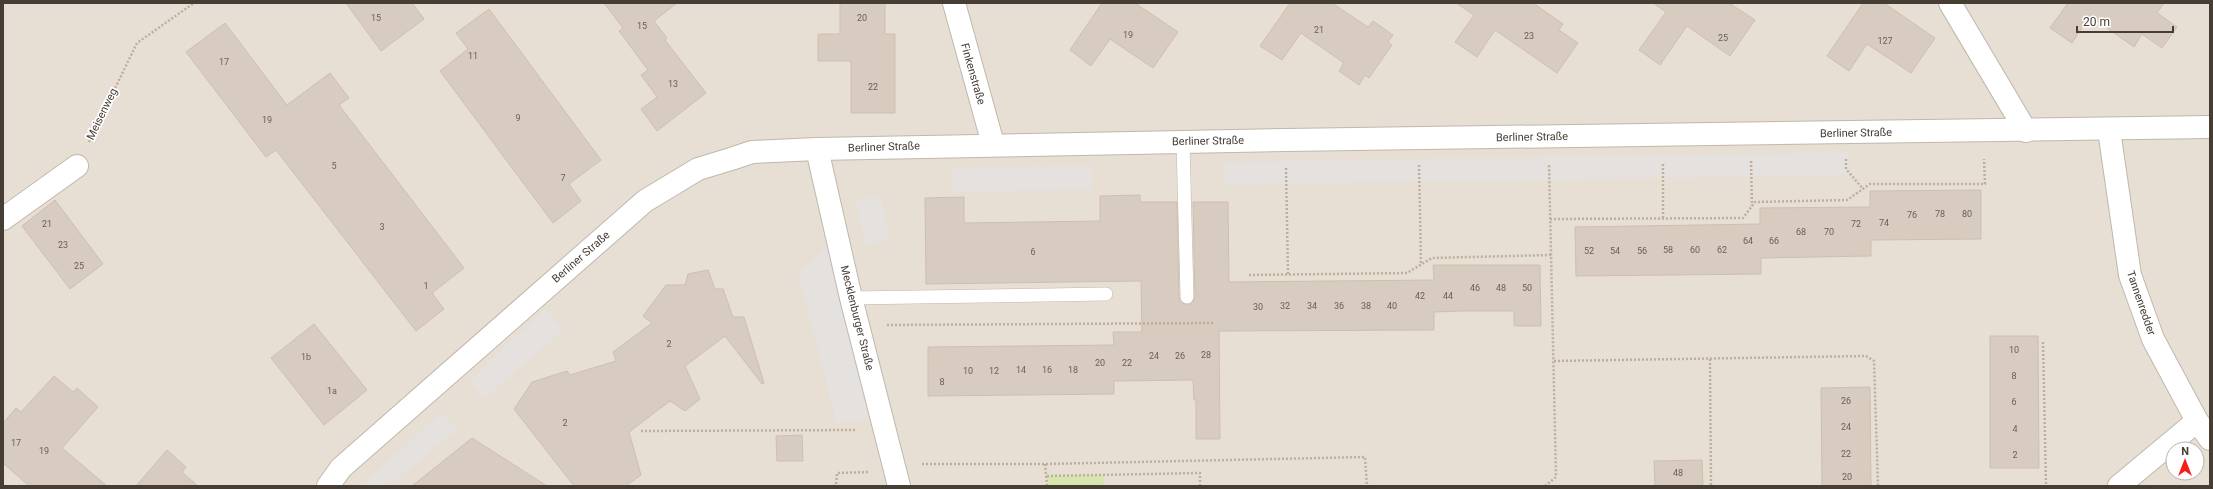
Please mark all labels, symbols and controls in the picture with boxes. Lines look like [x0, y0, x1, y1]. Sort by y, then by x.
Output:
scale bar [2077, 8, 2173, 34]
house number: 15 [371, 13, 381, 23]
house number: 20 [857, 13, 867, 23]
text: 20 m [2083, 15, 2110, 29]
house number: 15 [637, 21, 647, 31]
house number: 21 [1314, 25, 1324, 35]
house number: 19 [1123, 30, 1133, 40]
house number: 23 [1524, 31, 1534, 41]
house number: 25 [1718, 33, 1728, 43]
house number: 127 [1877, 36, 1893, 46]
street label: Finkenstraße [958, 42, 988, 106]
house number: 11 [468, 51, 478, 61]
house number: 17 [219, 57, 229, 67]
house number: 13 [668, 79, 678, 89]
house number: 22 [868, 82, 878, 92]
street label: Meisenweg [84, 86, 120, 142]
house number: 9 [515, 113, 521, 123]
house number: 19 [262, 115, 272, 125]
street label: Berliner Straße [1820, 126, 1892, 140]
street label: Berliner Straße [1496, 130, 1568, 144]
street label: Berliner Straße [1172, 134, 1244, 148]
street label: Berliner Straße [848, 139, 920, 155]
house number: 5 [331, 161, 337, 171]
house number: 7 [560, 173, 566, 183]
house number: 78 [1935, 209, 1945, 219]
house number: 80 [1962, 209, 1972, 219]
house number: 76 [1907, 210, 1917, 220]
house number: 74 [1879, 218, 1889, 228]
house number: 21 [42, 219, 52, 229]
house number: 72 [1851, 219, 1861, 229]
house number: 3 [379, 222, 385, 232]
house number: 68 [1796, 227, 1806, 237]
house number: 70 [1824, 227, 1834, 237]
street label: Berliner Straße [550, 228, 613, 286]
house number: 64 [1743, 236, 1753, 246]
house number: 66 [1769, 236, 1779, 246]
house number: 23 [58, 240, 68, 250]
house number: 58 [1663, 245, 1673, 255]
house number: 60 [1690, 245, 1700, 255]
house number: 62 [1717, 245, 1727, 255]
house number: 52 [1584, 246, 1594, 256]
house number: 54 [1610, 246, 1620, 256]
house number: 56 [1637, 246, 1647, 256]
house number: 6 [1030, 247, 1036, 257]
house number: 25 [74, 261, 84, 271]
street label: Mecklenburger Straße [838, 264, 876, 372]
street label: Tannenredder [2124, 269, 2158, 337]
house number: 1 [423, 281, 429, 291]
house number: 46 [1470, 283, 1480, 293]
house number: 48 [1496, 283, 1506, 293]
house number: 50 [1522, 283, 1532, 293]
house number: 42 [1415, 291, 1425, 301]
house number: 44 [1443, 291, 1453, 301]
house number: 32 [1280, 301, 1290, 311]
house number: 34 [1307, 301, 1317, 311]
house number: 36 [1334, 301, 1344, 311]
house number: 38 [1361, 301, 1371, 311]
house number: 40 [1387, 301, 1397, 311]
house number: 30 [1253, 302, 1263, 312]
house number: 2 [666, 339, 672, 349]
house number: 10 [2009, 345, 2019, 355]
house number: 28 [1201, 350, 1211, 360]
house number: 24 [1149, 351, 1159, 361]
house number: 26 [1175, 351, 1185, 361]
house number: 1b [301, 352, 311, 362]
house number: 20 [1095, 358, 1105, 368]
house number: 22 [1122, 358, 1132, 368]
house number: 14 [1016, 365, 1026, 375]
house number: 16 [1042, 365, 1052, 375]
house number: 18 [1068, 365, 1078, 375]
house number: 10 [963, 366, 973, 376]
house number: 12 [989, 366, 999, 376]
house number: 8 [2011, 371, 2017, 381]
house number: 8 [939, 377, 945, 387]
house number: 1a [327, 386, 337, 396]
house number: 26 [1841, 396, 1851, 406]
house number: 6 [2011, 397, 2017, 407]
house number: 2 [562, 418, 568, 428]
house number: 24 [1841, 422, 1851, 432]
house number: 4 [2012, 424, 2018, 434]
house number: 17 [11, 438, 21, 448]
north arrow [2165, 441, 2205, 481]
text: N [2181, 445, 2189, 458]
house number: 19 [39, 446, 49, 456]
house number: 22 [1841, 449, 1851, 459]
house number: 2 [2012, 450, 2018, 460]
house number: 48 [1673, 468, 1683, 478]
house number: 20 [1842, 472, 1852, 482]

